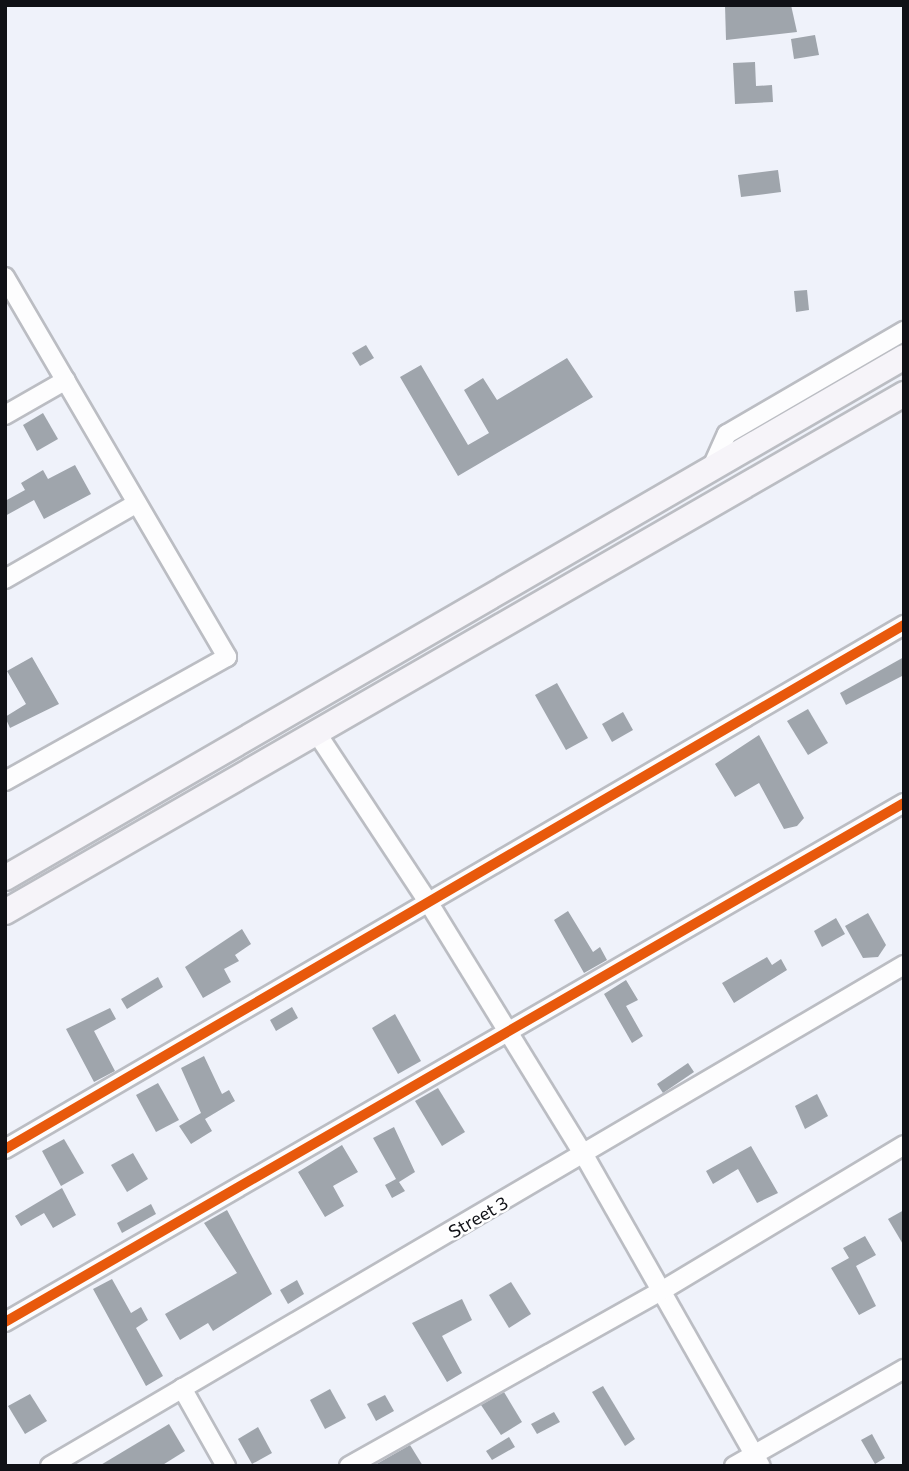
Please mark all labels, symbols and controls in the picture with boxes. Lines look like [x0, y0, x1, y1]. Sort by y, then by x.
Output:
street label: Street 3 [445, 1191, 511, 1243]

